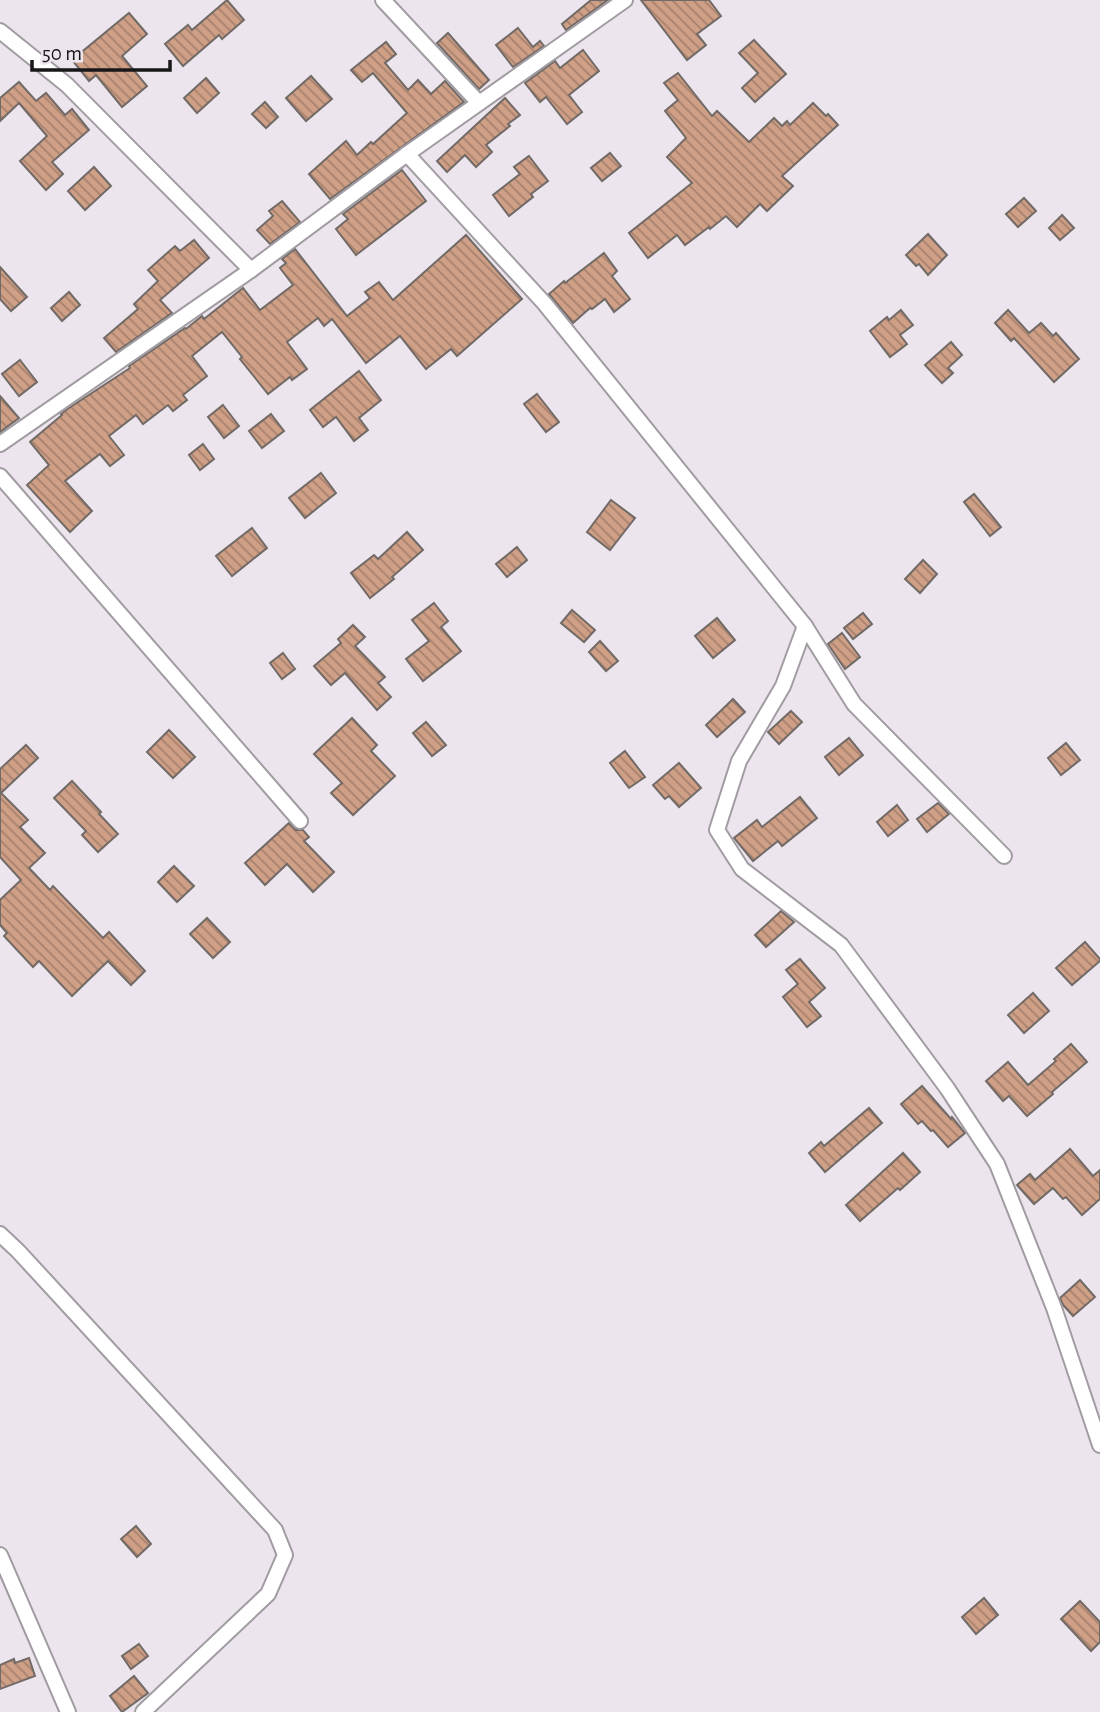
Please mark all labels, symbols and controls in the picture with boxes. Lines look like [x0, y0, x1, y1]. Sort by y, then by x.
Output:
scale bar [32, 28, 170, 72]
text: 50 m [42, 43, 82, 64]

